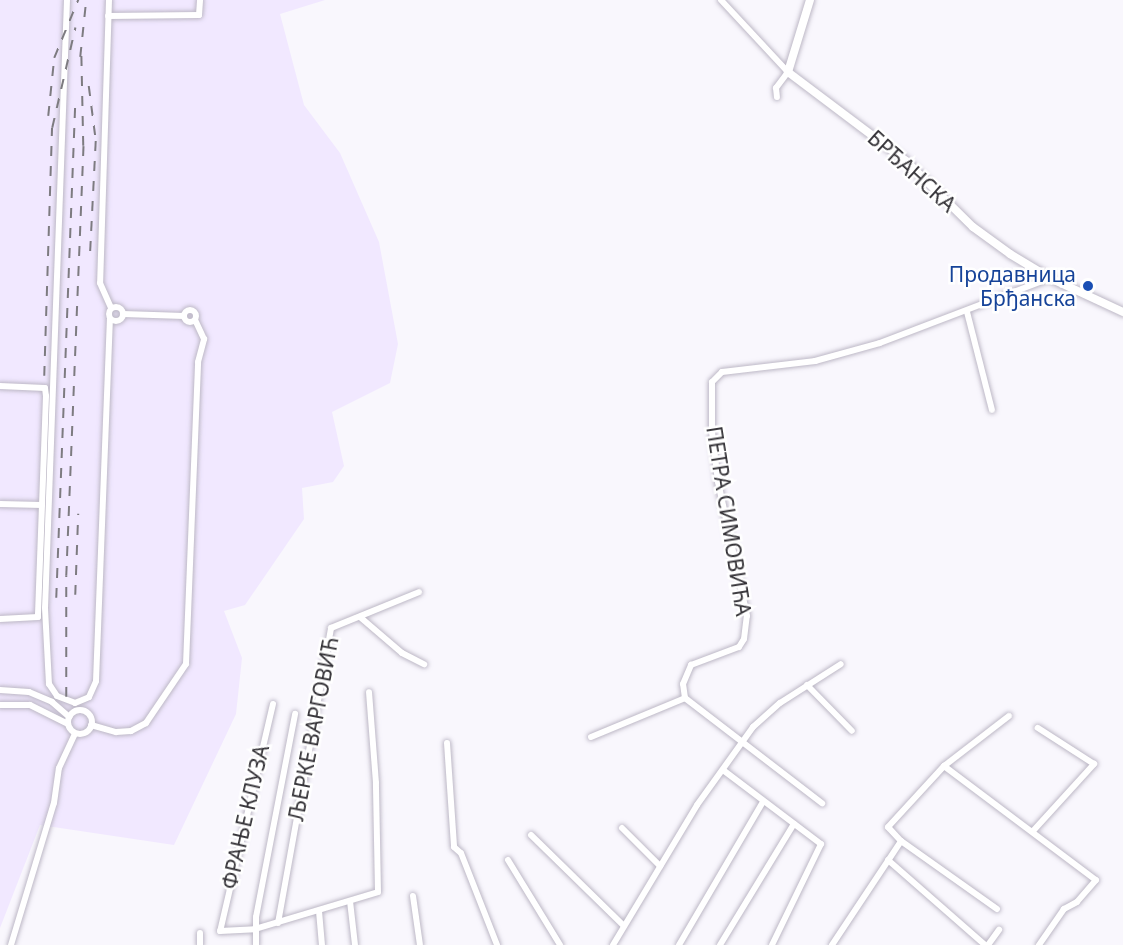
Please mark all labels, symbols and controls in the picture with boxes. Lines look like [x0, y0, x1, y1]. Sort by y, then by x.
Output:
street label: БРЂАНСКА [863, 125, 961, 217]
place label: Продавница Брђанска [949, 261, 1076, 311]
marker: Продавница Брђанска [1081, 279, 1095, 293]
street label: ПЕТРА СИМОВИЋА [702, 424, 756, 618]
street label: ЉЕРКЕ ВАРГОВИЋ [283, 635, 343, 823]
street label: ФРАЊЕ КЛУЗА [216, 742, 274, 892]

